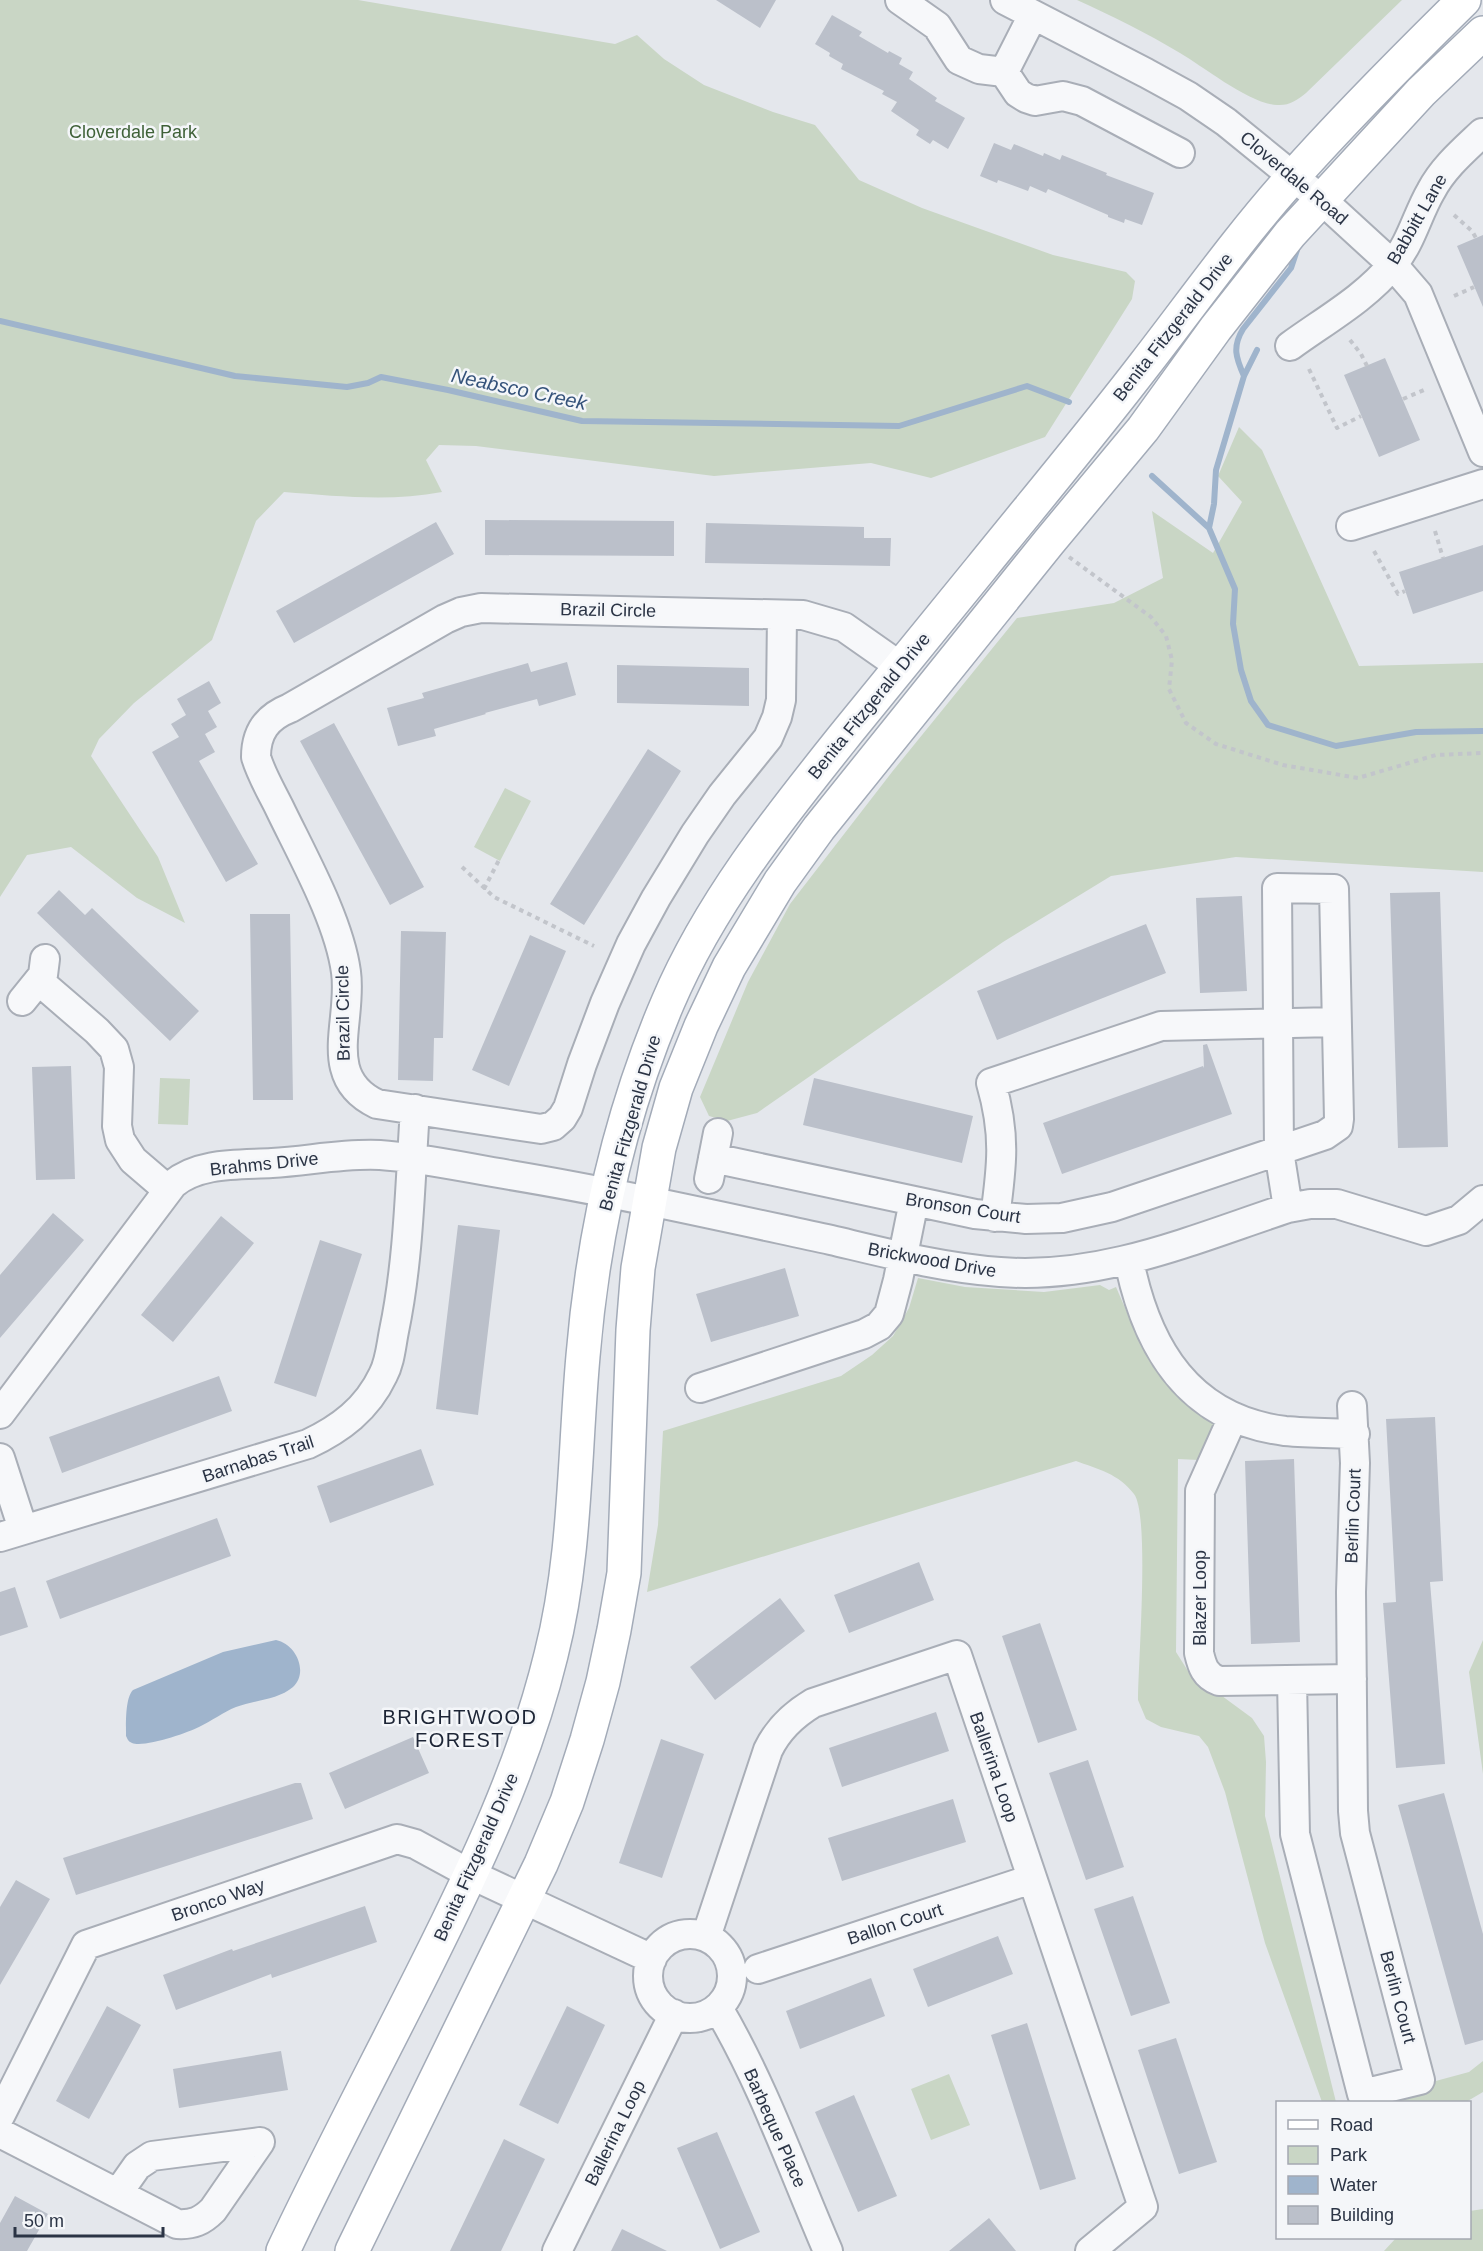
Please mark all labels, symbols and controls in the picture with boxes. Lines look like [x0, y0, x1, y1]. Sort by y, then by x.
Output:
park label: Cloverdale Park [69, 122, 198, 142]
street label: Cloverdale Road [1236, 127, 1352, 229]
street label: Babbitt Lane [1383, 170, 1451, 268]
street label: Benita Fitzgerald Drive [1109, 249, 1237, 405]
water label: Neabsco Creek [449, 364, 590, 414]
street label: Brazil Circle [560, 599, 656, 621]
street label: Benita Fitzgerald Drive [804, 629, 934, 783]
street label: Brazil Circle [332, 965, 354, 1061]
street label: Benita Fitzgerald Drive [595, 1033, 665, 1213]
street label: Brahms Drive [209, 1148, 319, 1180]
street label: Bronson Court [904, 1189, 1022, 1227]
street label: Brickwood Drive [866, 1239, 998, 1281]
street label: Barnabas Trail [200, 1432, 316, 1486]
street label: Berlin Court [1341, 1468, 1365, 1564]
street label: Blazer Loop [1190, 1550, 1210, 1646]
district label: BRIGHTWOOD FOREST [383, 1706, 538, 1751]
street label: Ballerina Loop [966, 1709, 1022, 1825]
street label: Benita Fitzgerald Drive [430, 1770, 522, 1944]
street label: Bronco Way [169, 1875, 267, 1925]
street label: Ballon Court [845, 1899, 945, 1949]
street label: Berlin Court [1376, 1949, 1420, 2045]
street label: Barbeque Place [740, 2065, 810, 2191]
street label: Ballerina Loop [581, 2077, 649, 2189]
legend [1276, 2101, 1471, 2239]
text: Road [1330, 2115, 1373, 2135]
text: Park [1330, 2145, 1368, 2165]
text: Water [1330, 2175, 1377, 2195]
scale bar [15, 2200, 164, 2238]
text: Building [1330, 2205, 1394, 2225]
text: 50 m [24, 2211, 64, 2231]

